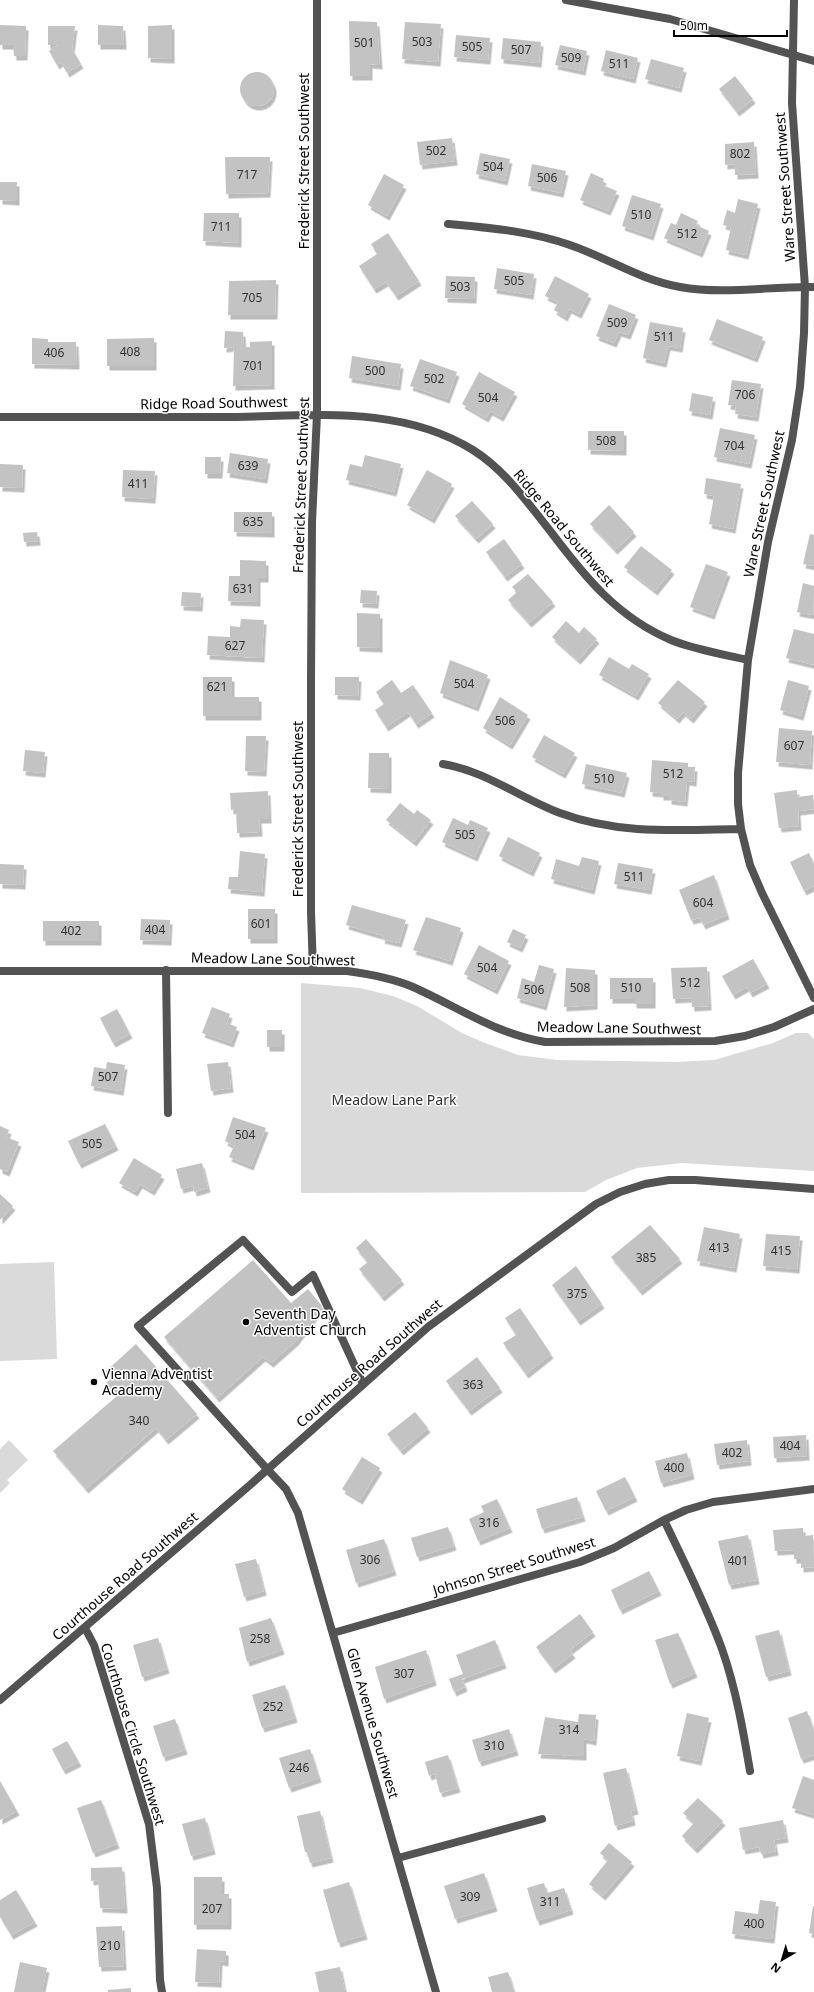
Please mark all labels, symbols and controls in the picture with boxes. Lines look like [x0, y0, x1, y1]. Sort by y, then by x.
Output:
scale bar [674, 12, 787, 38]
text: 50 m [680, 17, 708, 34]
house number: 503 [412, 33, 432, 50]
house number: 501 [354, 34, 374, 51]
house number: 505 [462, 38, 482, 55]
house number: 507 [511, 41, 531, 58]
house number: 509 [561, 49, 581, 66]
house number: 511 [609, 55, 629, 72]
street label: Frederick Street Southwest [294, 73, 313, 249]
street label: Ware Street Southwest [770, 112, 799, 262]
house number: 502 [426, 142, 446, 159]
house number: 802 [730, 145, 750, 162]
house number: 504 [483, 158, 503, 175]
house number: 717 [237, 166, 257, 183]
house number: 506 [537, 169, 557, 186]
house number: 510 [631, 206, 651, 223]
house number: 711 [211, 218, 231, 235]
house number: 512 [677, 225, 697, 242]
house number: 505 [504, 272, 524, 289]
house number: 503 [450, 278, 470, 295]
house number: 705 [242, 289, 262, 306]
house number: 509 [607, 314, 627, 331]
house number: 511 [654, 328, 674, 345]
house number: 408 [120, 343, 140, 360]
house number: 406 [44, 344, 64, 361]
house number: 701 [243, 357, 263, 374]
house number: 500 [365, 362, 385, 379]
house number: 502 [424, 370, 444, 387]
house number: 706 [735, 386, 755, 403]
house number: 504 [478, 389, 498, 406]
street label: Ridge Road Southwest [140, 392, 288, 413]
street label: Frederick Street Southwest [288, 397, 313, 573]
street label: Ware Street Southwest [739, 429, 788, 579]
house number: 508 [596, 432, 616, 449]
house number: 704 [724, 437, 744, 454]
house number: 639 [238, 457, 258, 474]
street label: Ridge Road Southwest [510, 465, 619, 590]
house number: 411 [128, 475, 148, 492]
house number: 635 [243, 513, 263, 530]
house number: 631 [233, 580, 253, 597]
house number: 627 [225, 637, 245, 654]
house number: 504 [454, 675, 474, 692]
house number: 621 [207, 678, 227, 695]
house number: 506 [495, 712, 515, 729]
street label: Frederick Street Southwest [288, 721, 307, 897]
house number: 607 [784, 737, 804, 754]
house number: 512 [663, 765, 683, 782]
house number: 510 [594, 770, 614, 787]
house number: 505 [455, 826, 475, 843]
house number: 511 [624, 868, 644, 885]
house number: 604 [693, 894, 713, 911]
house number: 601 [251, 915, 271, 932]
house number: 404 [145, 921, 165, 938]
house number: 402 [61, 922, 81, 939]
street label: Meadow Lane Southwest [191, 948, 355, 969]
house number: 504 [477, 959, 497, 976]
house number: 512 [680, 974, 700, 991]
house number: 508 [570, 979, 590, 996]
house number: 510 [621, 979, 641, 996]
house number: 506 [524, 981, 544, 998]
street label: Meadow Lane Southwest [537, 1017, 701, 1038]
house number: 507 [98, 1068, 118, 1085]
park label: Meadow Lane Park [332, 1090, 457, 1109]
house number: 504 [235, 1126, 255, 1143]
house number: 505 [82, 1135, 102, 1152]
house number: 413 [709, 1239, 729, 1256]
house number: 415 [771, 1242, 791, 1259]
house number: 385 [636, 1249, 656, 1266]
house number: 375 [567, 1285, 587, 1302]
street label: Courthouse Road Southwest [292, 1294, 446, 1431]
place label: Seventh Day Adventist Church [254, 1304, 366, 1339]
marker: Seventh Day Adventist Church [241, 1317, 251, 1327]
place label: Vienna Adventist Academy [102, 1364, 212, 1399]
house number: 363 [463, 1376, 483, 1393]
marker: Vienna Adventist Academy [89, 1377, 99, 1387]
house number: 340 [129, 1412, 149, 1429]
house number: 404 [780, 1437, 800, 1454]
house number: 402 [722, 1444, 742, 1461]
house number: 400 [664, 1459, 684, 1476]
street label: Courthouse Road Southwest [48, 1507, 202, 1644]
house number: 316 [479, 1514, 499, 1531]
street label: Johnson Street Southwest [428, 1532, 597, 1600]
house number: 306 [360, 1551, 380, 1568]
house number: 401 [728, 1552, 748, 1569]
house number: 258 [250, 1630, 270, 1647]
street label: Courthouse Circle Southwest [97, 1640, 170, 1827]
street label: Glen Avenue Southwest [343, 1645, 404, 1800]
house number: 307 [394, 1665, 414, 1682]
house number: 252 [263, 1698, 283, 1715]
house number: 314 [559, 1721, 579, 1738]
house number: 310 [484, 1737, 504, 1754]
house number: 246 [289, 1759, 309, 1776]
house number: 309 [460, 1888, 480, 1905]
house number: 311 [540, 1893, 560, 1910]
house number: 207 [202, 1900, 222, 1917]
house number: 400 [744, 1915, 764, 1932]
house number: 210 [100, 1937, 120, 1954]
north arrow [762, 1940, 802, 1980]
text: N [767, 1960, 784, 1977]

